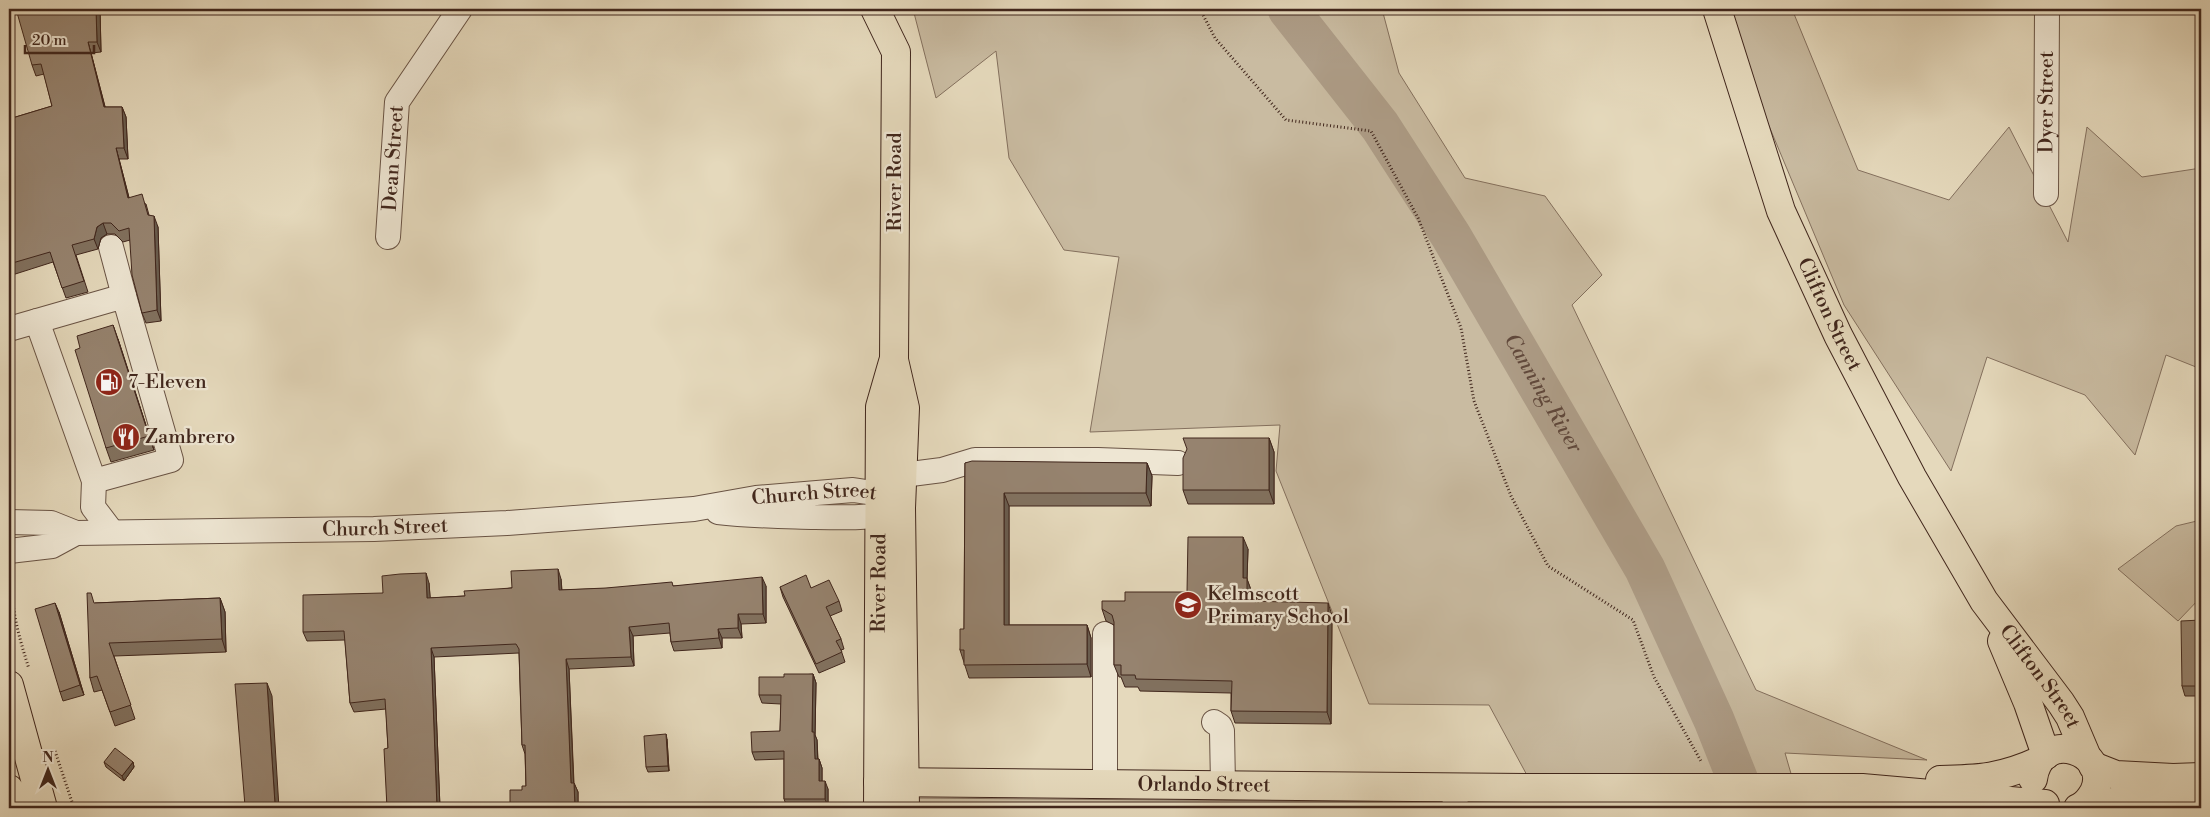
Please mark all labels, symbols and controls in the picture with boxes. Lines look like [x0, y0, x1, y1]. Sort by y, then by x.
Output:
scale bar [25, 22, 94, 54]
text: 20 m [32, 31, 67, 50]
street label: Dyer Street [2034, 51, 2059, 153]
street label: Dean Street [377, 104, 409, 212]
street label: River Road [883, 132, 908, 232]
street label: Clifton Street [1792, 254, 1867, 375]
water label: Canning River [1498, 329, 1588, 459]
fuel station icon: 7-Eleven [94, 367, 124, 397]
place label: 7-Eleven [128, 370, 207, 395]
restaurant icon: Zambrero [111, 422, 141, 452]
place label: Zambrero [145, 425, 235, 450]
street label: Church Street [750, 477, 879, 511]
street label: Church Street [322, 513, 448, 542]
street label: River Road [866, 533, 892, 633]
place label: Kelmscott Primary School [1207, 582, 1349, 630]
school or university icon: Kelmscott Primary School [1173, 590, 1203, 620]
street label: Clifton Street [1994, 620, 2086, 732]
north arrow [22, 744, 72, 794]
text: N [42, 749, 54, 767]
street label: Orlando Street [1137, 772, 1271, 798]

